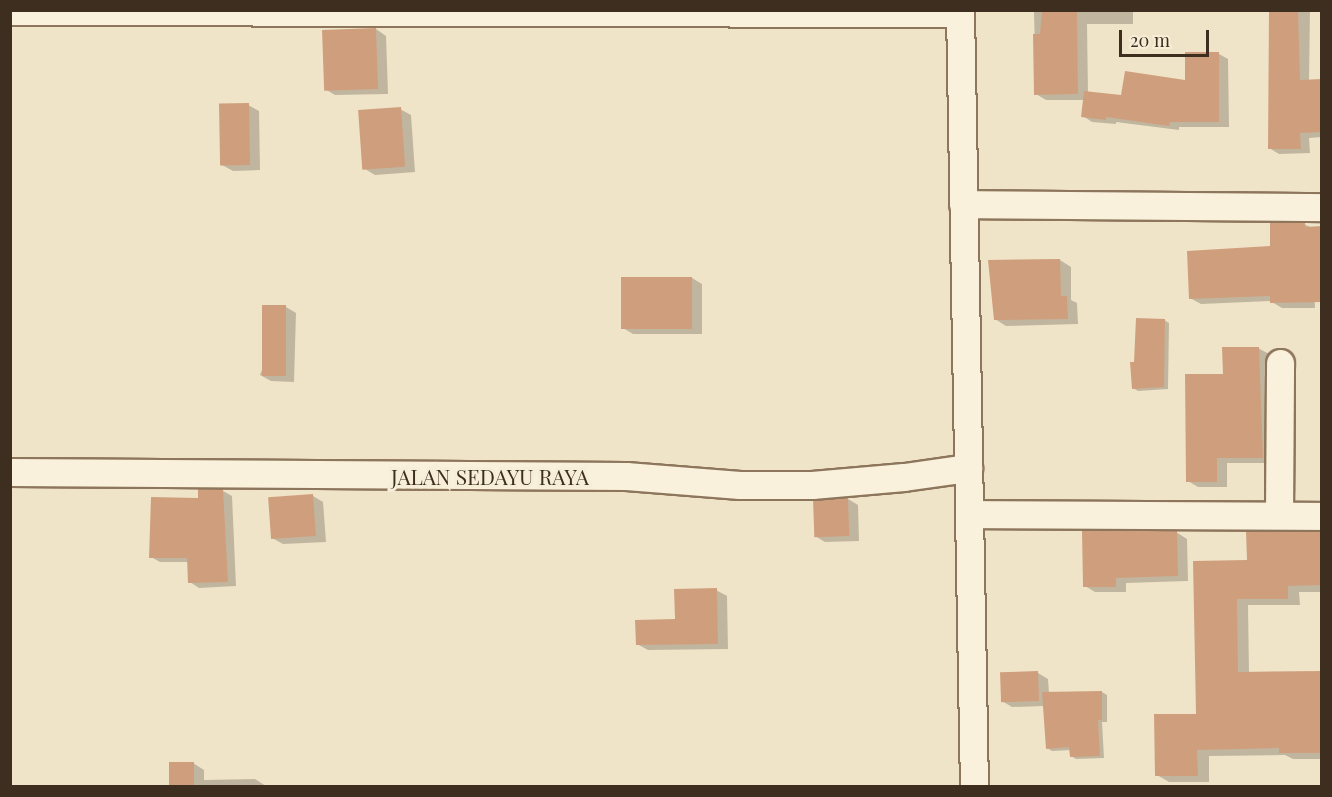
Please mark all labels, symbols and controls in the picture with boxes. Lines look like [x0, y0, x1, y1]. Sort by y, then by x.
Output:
scale bar [1122, 18, 1212, 56]
text: 20 m [1130, 28, 1170, 52]
street label: JALAN SEDAYU RAYA [391, 463, 589, 489]

